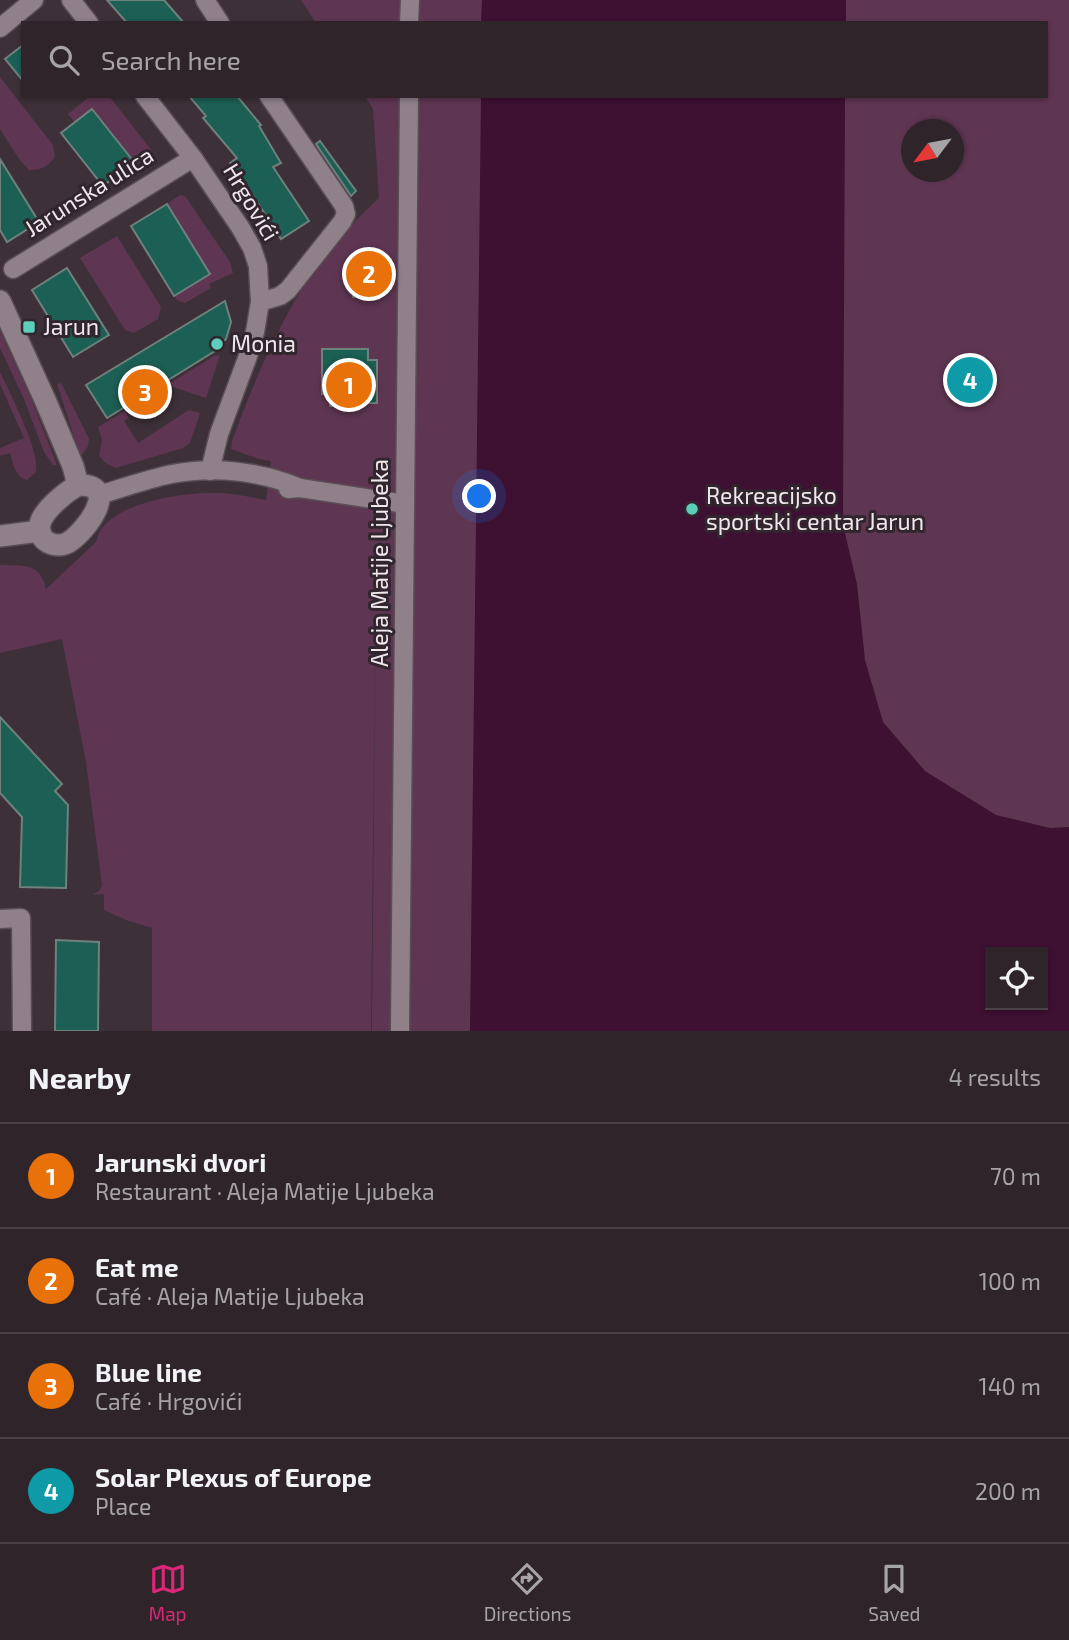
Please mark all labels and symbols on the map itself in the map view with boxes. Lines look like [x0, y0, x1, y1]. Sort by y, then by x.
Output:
north arrow [901, 119, 964, 182]
street label: Jarunska ulica [19, 140, 158, 242]
street label: Hrgovići [218, 158, 286, 245]
pin: 2 [346, 248, 392, 300]
place label: Jarun [43, 312, 99, 340]
marker: Jarun [21, 319, 37, 335]
place label: Monia [231, 329, 296, 357]
marker: Monia [209, 336, 225, 352]
pin: 4 [947, 354, 993, 406]
pin: 1 [326, 359, 372, 411]
pin: 3 [122, 366, 168, 418]
street label: Aleja Matije Ljubeka [365, 459, 393, 667]
your location [462, 479, 496, 513]
place label: Rekreacijsko sportski centar Jarun [706, 481, 924, 535]
marker: Rekreacijsko sportski centar Jarun [684, 501, 700, 517]

